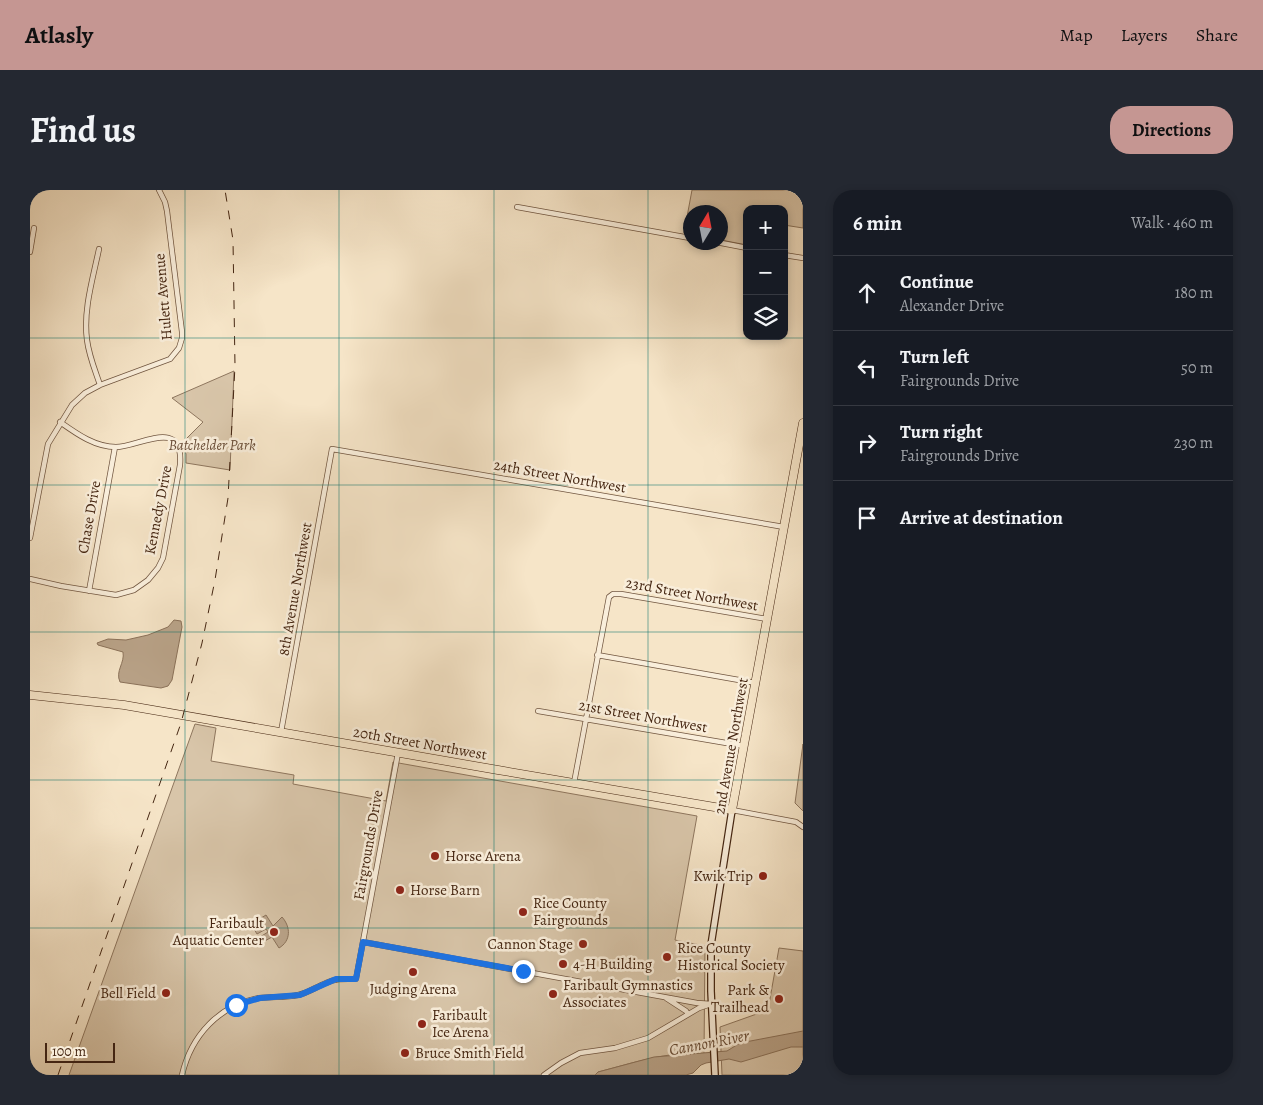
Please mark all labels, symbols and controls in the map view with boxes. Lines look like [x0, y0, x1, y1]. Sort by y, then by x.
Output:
text: Atlasly [25, 19, 93, 51]
text: Map [1060, 23, 1093, 47]
text: Layers [1121, 23, 1168, 47]
text: Share [1196, 23, 1238, 47]
text: Find us [30, 106, 136, 154]
button: Directions [1110, 106, 1233, 154]
north arrow [683, 205, 728, 250]
map controls [743, 205, 788, 340]
button: + [743, 205, 788, 250]
text: 6 min [853, 209, 902, 237]
text: Walk · 460 m [1131, 212, 1213, 234]
button: − [743, 250, 788, 295]
street label: Hulett Avenue [149, 252, 177, 341]
text: Continue [900, 269, 974, 295]
icon: ahead [853, 279, 881, 307]
text: 180 m [1175, 282, 1213, 304]
button: layers [743, 295, 788, 340]
text: Alexander Drive [900, 295, 1004, 317]
text: Turn left [900, 344, 969, 370]
icon: left [853, 354, 881, 382]
text: 50 m [1181, 357, 1213, 379]
text: Fairgrounds Drive [900, 370, 1019, 392]
text: Turn right [900, 419, 982, 445]
icon: right [853, 429, 881, 457]
text: 230 m [1174, 432, 1213, 454]
park label: Batchelder Park [168, 435, 256, 455]
text: Fairgrounds Drive [900, 445, 1019, 467]
street label: 24th Street Northwest [492, 455, 628, 498]
street label: Kennedy Drive [140, 464, 176, 556]
street label: Chase Drive [73, 479, 105, 555]
icon: arrive [853, 504, 881, 532]
text: Arrive at destination [900, 505, 1063, 531]
street label: 8th Avenue Northwest [273, 521, 317, 657]
street label: 23rd Street Northwest [624, 572, 760, 616]
street label: 2nd Avenue Northwest [709, 676, 753, 816]
street label: 21st Street Northwest [577, 695, 709, 737]
street label: 20th Street Northwest [352, 721, 488, 765]
street label: Fairgrounds Drive [348, 788, 388, 902]
place label: Horse Arena [445, 846, 521, 866]
marker: Horse Arena [429, 850, 441, 862]
place label: Kwik Trip [693, 866, 753, 886]
marker: Kwik Trip [757, 870, 769, 882]
place label: Horse Barn [410, 880, 480, 900]
marker: Horse Barn [394, 884, 406, 896]
place label: Rice County Fairgrounds [533, 893, 608, 930]
marker: Rice County Fairgrounds [517, 906, 529, 918]
place label: Faribault Aquatic Center [172, 913, 264, 950]
marker: Faribault Aquatic Center [268, 926, 280, 938]
place label: Cannon Stage [487, 934, 573, 954]
marker: Cannon Stage [577, 938, 589, 950]
place label: Rice County Historical Society [677, 938, 785, 975]
marker: Rice County Historical Society [661, 951, 673, 963]
place label: 4-H Building [573, 954, 653, 974]
marker: 4-H Building [557, 958, 569, 970]
route end [512, 960, 535, 983]
marker: Judging Arena [407, 966, 419, 978]
place label: Faribault Gymnastics Associates [562, 975, 693, 1012]
place label: Judging Arena [369, 979, 457, 999]
place label: Park & Trailhead [711, 980, 770, 1017]
place label: Bell Field [100, 983, 157, 1003]
marker: Bell Field [160, 987, 172, 999]
marker: Faribault Gymnastics Associates [547, 988, 559, 1000]
marker: Park & Trailhead [773, 993, 785, 1005]
route start [225, 994, 248, 1017]
place label: Faribault Ice Arena [432, 1005, 489, 1042]
marker: Faribault Ice Arena [416, 1018, 428, 1030]
water label: Cannon River [667, 1024, 751, 1062]
scale bar [45, 1040, 115, 1063]
text: 100 m [52, 1042, 86, 1061]
place label: Bruce Smith Field [415, 1043, 525, 1063]
marker: Bruce Smith Field [399, 1047, 411, 1059]

